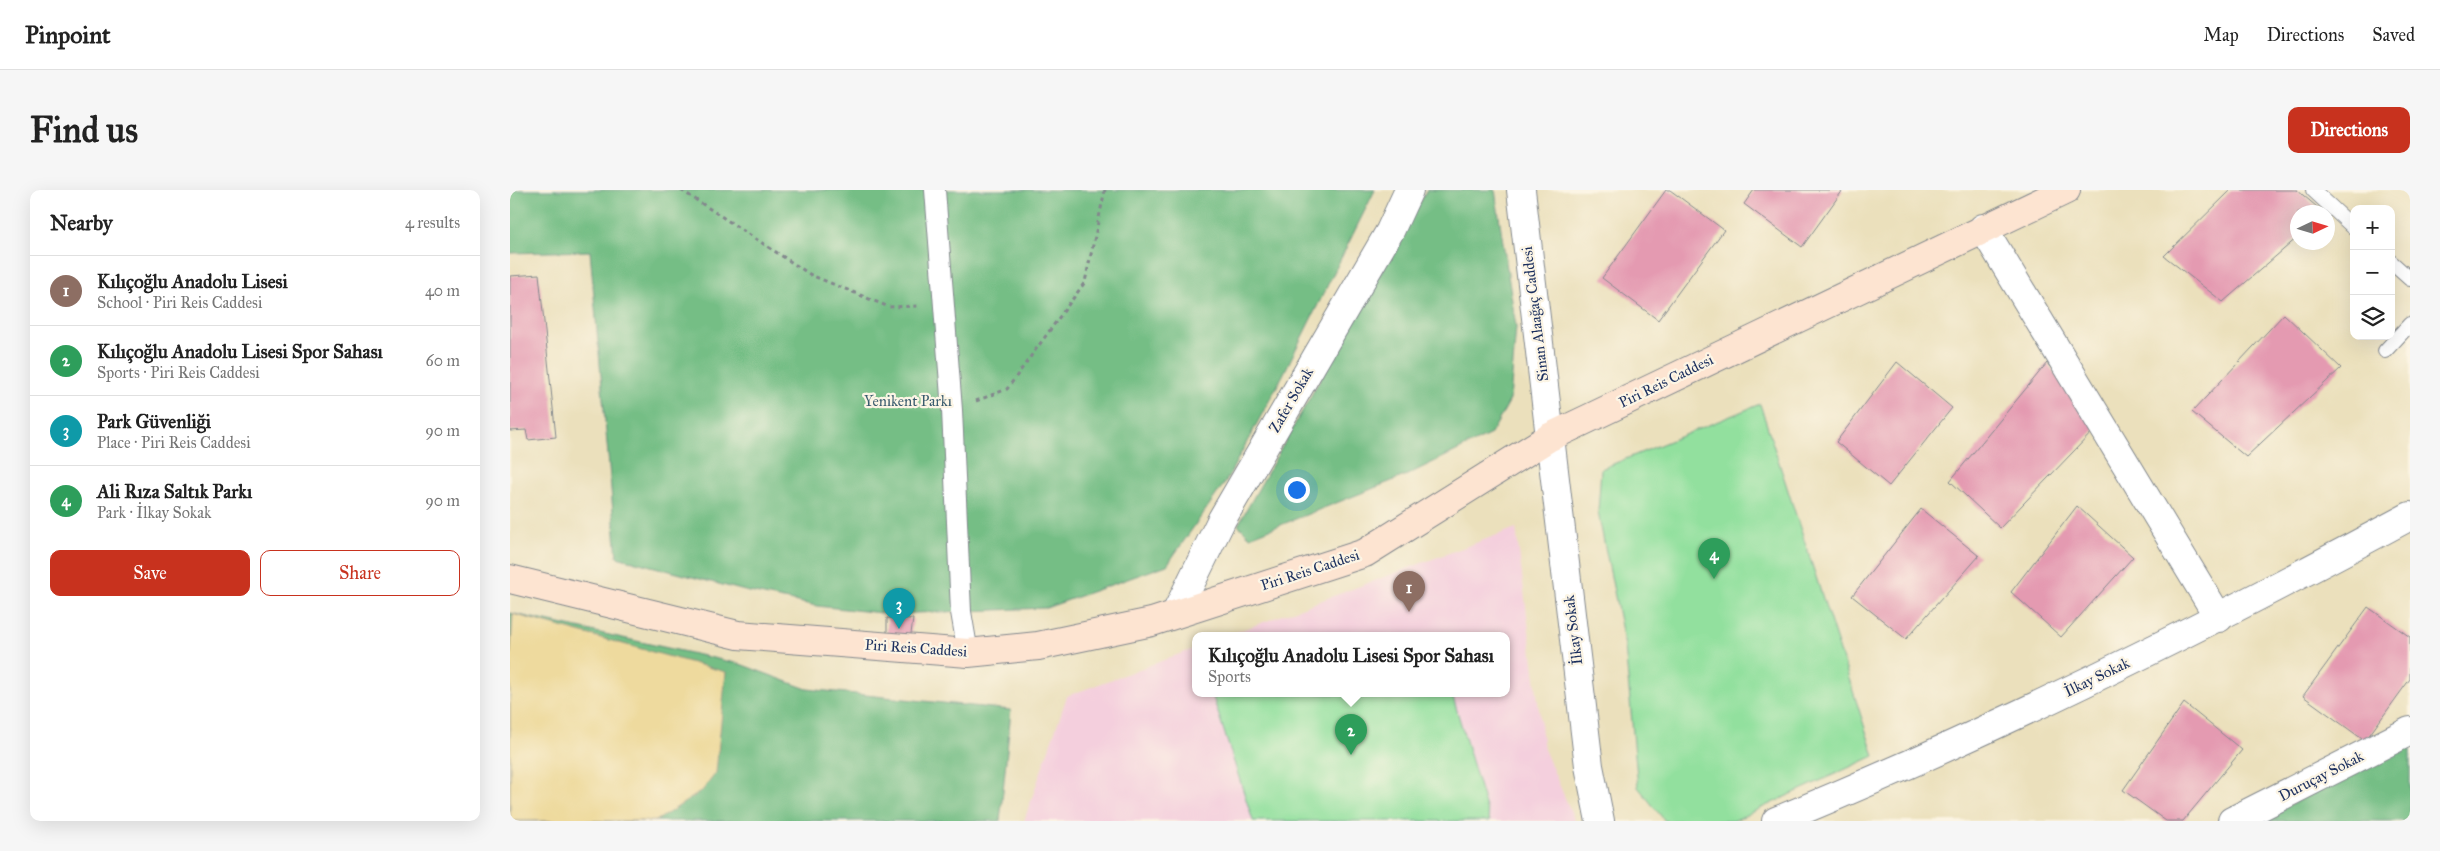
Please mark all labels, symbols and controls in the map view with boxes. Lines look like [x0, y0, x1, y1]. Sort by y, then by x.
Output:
text: Pinpoint [25, 20, 111, 50]
text: Map [2203, 24, 2239, 46]
text: Directions [2267, 24, 2344, 46]
text: Saved [2372, 24, 2415, 46]
button: Directions [2288, 107, 2410, 153]
text: Find us [30, 109, 138, 152]
north arrow [2290, 205, 2335, 250]
map controls [2350, 205, 2395, 340]
button: + [2350, 205, 2395, 250]
text: Nearby [50, 210, 113, 236]
text: 4 results [405, 213, 460, 232]
street label: Sinan Alaağaç Caddesi [1518, 246, 1552, 382]
button: − [2350, 250, 2395, 295]
text: Kılıçoğlu Anadolu Lisesi [97, 270, 288, 293]
text: 1 [63, 281, 69, 300]
text: 40 m [425, 281, 460, 300]
text: School · Piri Reis Caddesi [97, 293, 262, 312]
button: layers [2350, 295, 2395, 340]
text: Kılıçoğlu Anadolu Lisesi Spor Sahası [97, 340, 383, 363]
street label: Piri Reis Caddesi [1616, 350, 1716, 412]
text: 2 [62, 351, 70, 370]
text: 60 m [426, 351, 460, 370]
text: Sports · Piri Reis Caddesi [97, 363, 260, 382]
street label: Zafer Sokak [1265, 364, 1317, 436]
park label: Yenikent Parkı [864, 392, 952, 410]
text: Park Güvenliği [97, 410, 211, 433]
text: 3 [63, 421, 69, 440]
text: 90 m [425, 421, 460, 440]
text: Place · Piri Reis Caddesi [97, 433, 251, 452]
your location [1284, 477, 1310, 503]
text: Ali Rıza Saltık Parkı [97, 480, 252, 503]
text: 4 [62, 491, 70, 510]
text: 90 m [425, 491, 460, 510]
text: Park · İlkay Sokak [97, 503, 211, 522]
pin: 4 [1698, 538, 1730, 579]
street label: Piri Reis Caddesi [1258, 546, 1362, 594]
button: Save [50, 550, 250, 596]
button: Share [260, 550, 460, 596]
pin: 1 [1393, 571, 1425, 612]
pin: 3 [883, 588, 915, 629]
street label: İlkay Sokak [1560, 594, 1586, 666]
popup [1192, 632, 1510, 697]
street label: Piri Reis Caddesi [864, 635, 968, 661]
text: Kılıçoğlu Anadolu Lisesi Spor Sahası [1208, 644, 1494, 667]
street label: İlkay Sokak [2061, 653, 2133, 701]
text: Sports [1208, 667, 1251, 686]
pin: 2 [1335, 714, 1367, 755]
street label: Duruçay Sokak [2276, 747, 2366, 805]

